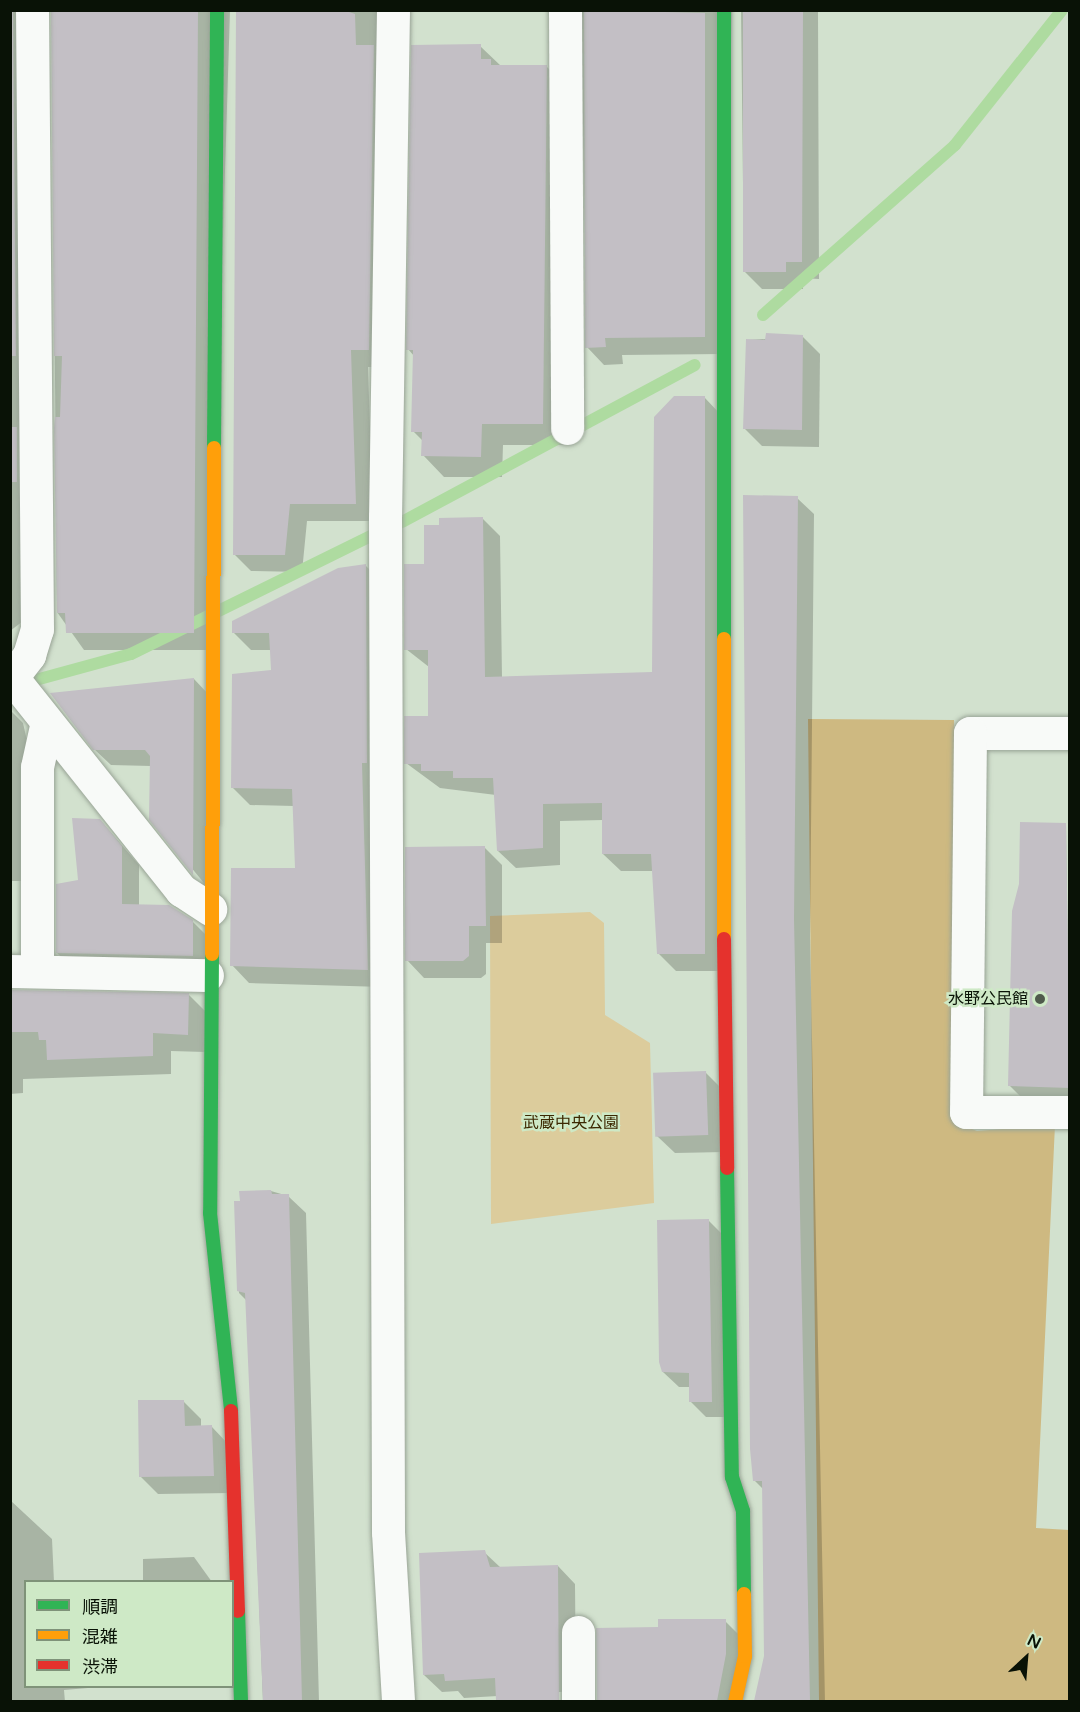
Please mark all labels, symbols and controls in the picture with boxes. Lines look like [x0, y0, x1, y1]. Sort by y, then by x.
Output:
place label: 水野公民館 [948, 989, 1028, 1009]
marker: 水野公民館 [1033, 992, 1047, 1006]
park label: 武蔵中央公園 [523, 1113, 619, 1133]
legend [24, 1580, 234, 1688]
text: 順調 [82, 1596, 118, 1618]
text: 混雑 [82, 1626, 118, 1648]
north arrow [996, 1628, 1056, 1688]
text: N [1024, 1630, 1044, 1654]
text: 渋滞 [82, 1656, 118, 1678]

